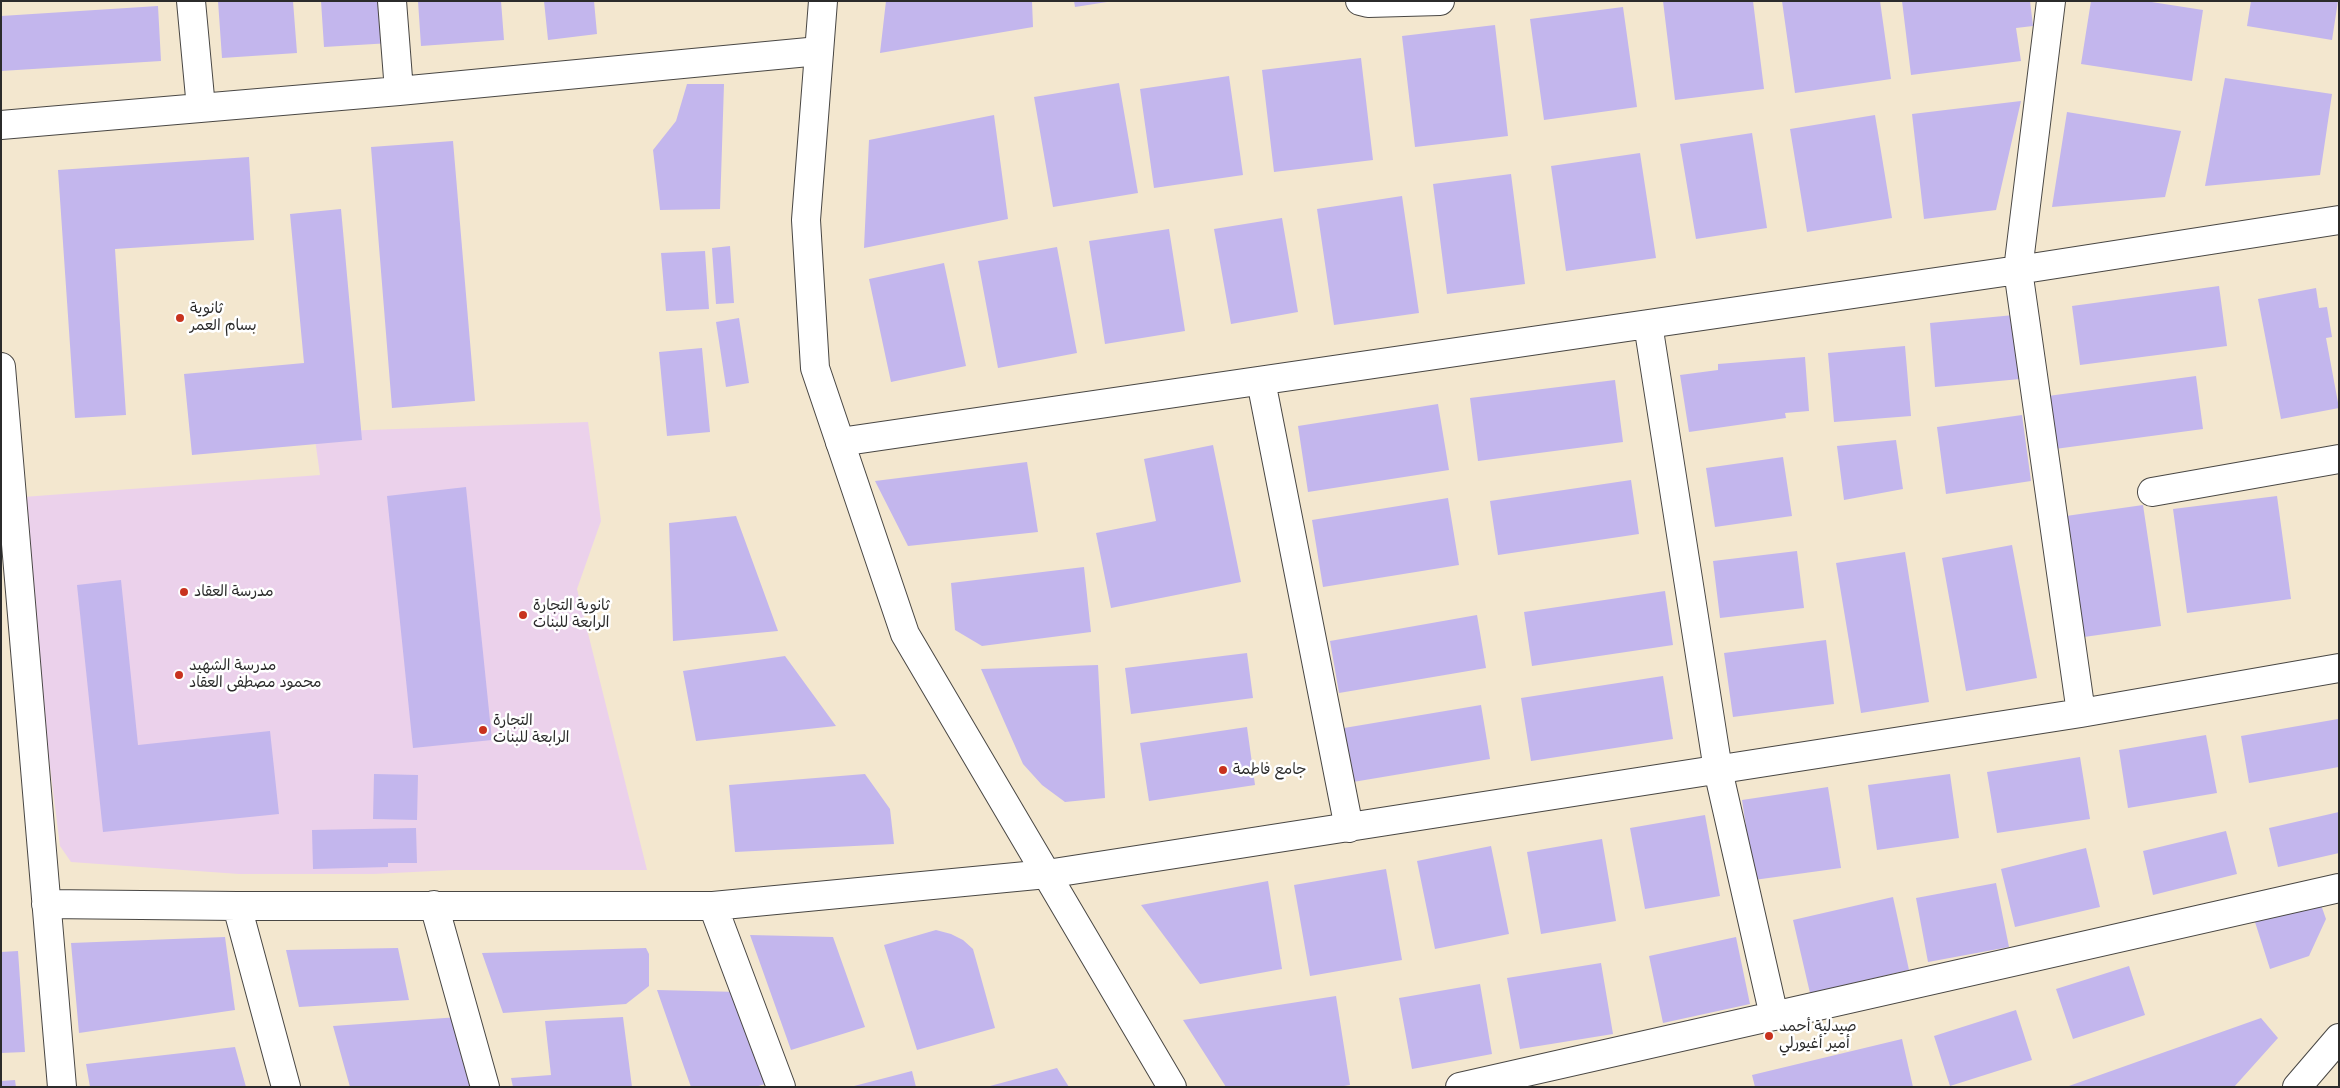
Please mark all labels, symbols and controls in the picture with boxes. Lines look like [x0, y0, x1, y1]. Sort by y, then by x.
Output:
place label: ثانوية بسام العمر [190, 300, 257, 335]
marker: ثانوية بسام العمر [174, 312, 186, 324]
place label: مدرسة العقاد [194, 583, 274, 601]
marker: مدرسة العقاد [178, 586, 190, 598]
place label: ثانوية التجارة الرابعة للبنات [533, 597, 610, 632]
marker: ثانوية التجارة الرابعة للبنات [517, 609, 529, 621]
place label: مدرسة الشهيد محمود مصطفى العقاد [189, 657, 321, 692]
marker: مدرسة الشهيد محمود مصطفى العقاد [173, 669, 185, 681]
place label: التجارة الرابعة للبنات [493, 712, 570, 747]
marker: التجارة الرابعة للبنات [477, 724, 489, 736]
place label: جامع فاطمة [1233, 761, 1306, 779]
marker: جامع فاطمة [1217, 764, 1229, 776]
place label: صيدلية أحمد أمير أغيورلي [1779, 1018, 1857, 1053]
marker: صيدلية أحمد أمير أغيورلي [1763, 1030, 1775, 1042]

